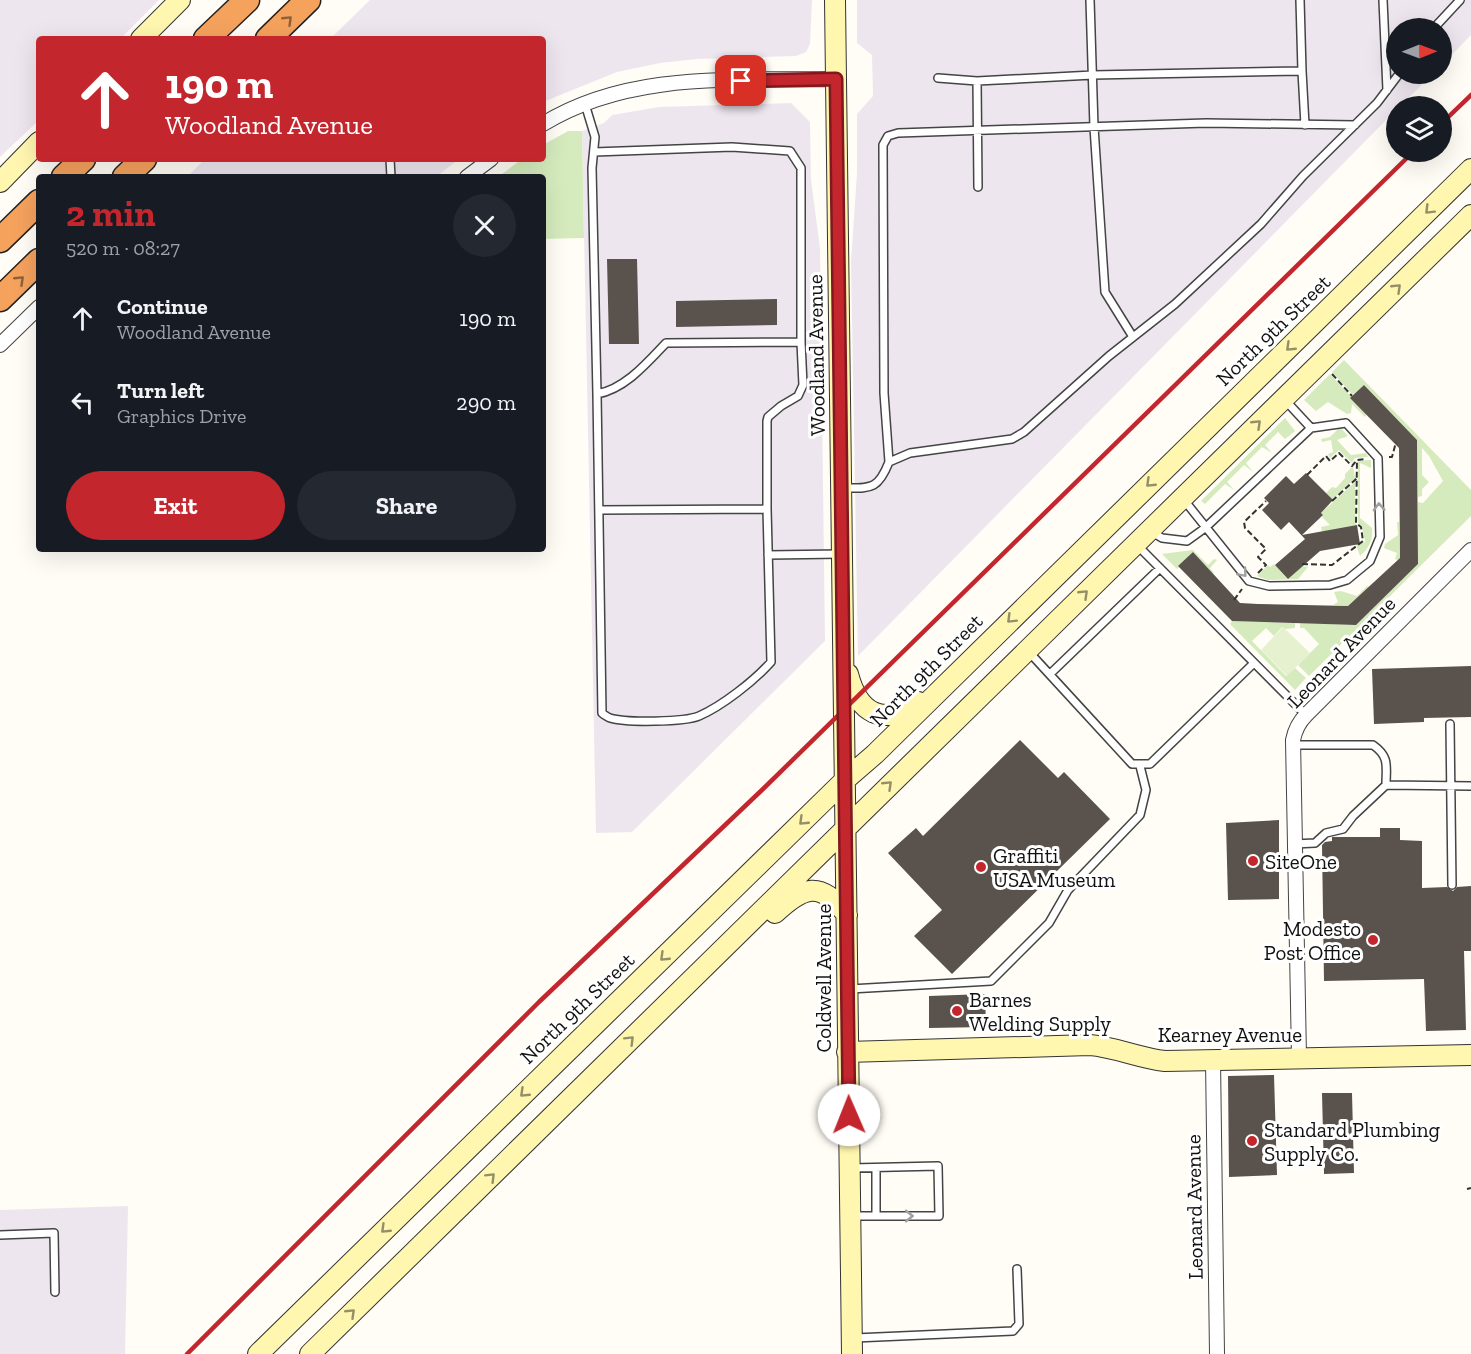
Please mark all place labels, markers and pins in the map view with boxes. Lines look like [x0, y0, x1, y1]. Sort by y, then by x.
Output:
pin [715, 55, 766, 106]
place label: Graffiti USA Museum [993, 843, 1115, 892]
place label: SiteOne [1265, 849, 1337, 874]
marker: SiteOne [1246, 854, 1260, 868]
marker: Graffiti USA Museum [974, 860, 988, 874]
place label: Modesto Post Office [1264, 916, 1361, 965]
marker: Modesto Post Office [1366, 933, 1380, 947]
place label: Barnes Welding Supply [969, 987, 1111, 1036]
marker: Barnes Welding Supply [950, 1004, 964, 1018]
place label: Standard Plumbing Supply Co. [1264, 1117, 1441, 1166]
marker: Standard Plumbing Supply Co. [1245, 1134, 1259, 1148]

